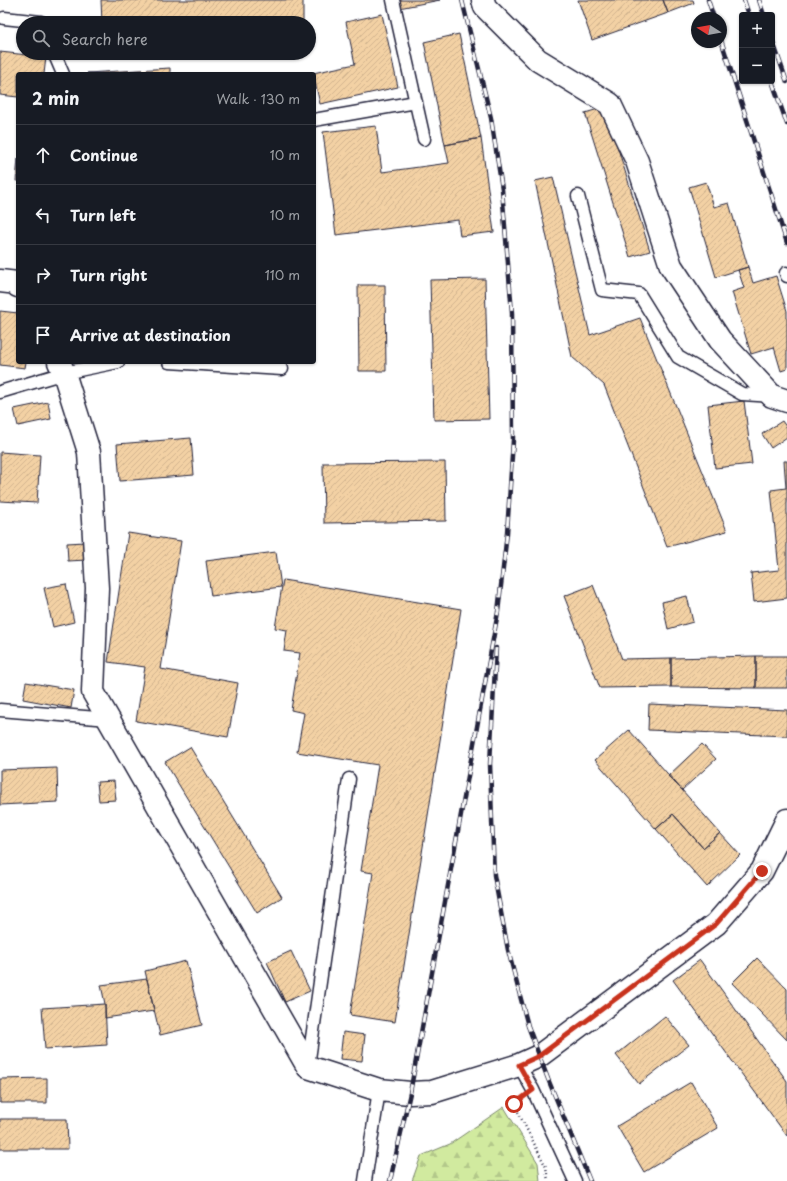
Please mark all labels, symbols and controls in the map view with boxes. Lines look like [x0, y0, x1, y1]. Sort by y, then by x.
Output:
north arrow [691, 12, 727, 48]
map controls [739, 12, 775, 84]
button: + [739, 12, 775, 48]
search box [16, 16, 316, 60]
icon: search [30, 27, 52, 49]
text: Search here [62, 27, 148, 50]
button: − [739, 48, 775, 84]
text: 2 min [32, 85, 79, 111]
text: Walk · 130 m [217, 89, 300, 108]
text: Continue [70, 143, 138, 166]
icon: ahead [32, 144, 54, 166]
text: 10 m [270, 145, 300, 164]
text: Turn left [70, 203, 136, 226]
icon: left [32, 204, 54, 226]
text: 10 m [270, 205, 300, 224]
text: Turn right [70, 263, 147, 286]
icon: right [32, 264, 54, 286]
text: 110 m [265, 265, 300, 284]
text: Arrive at destination [70, 323, 231, 346]
icon: arrive [32, 324, 54, 346]
route end [753, 862, 771, 880]
route start [505, 1095, 523, 1113]

